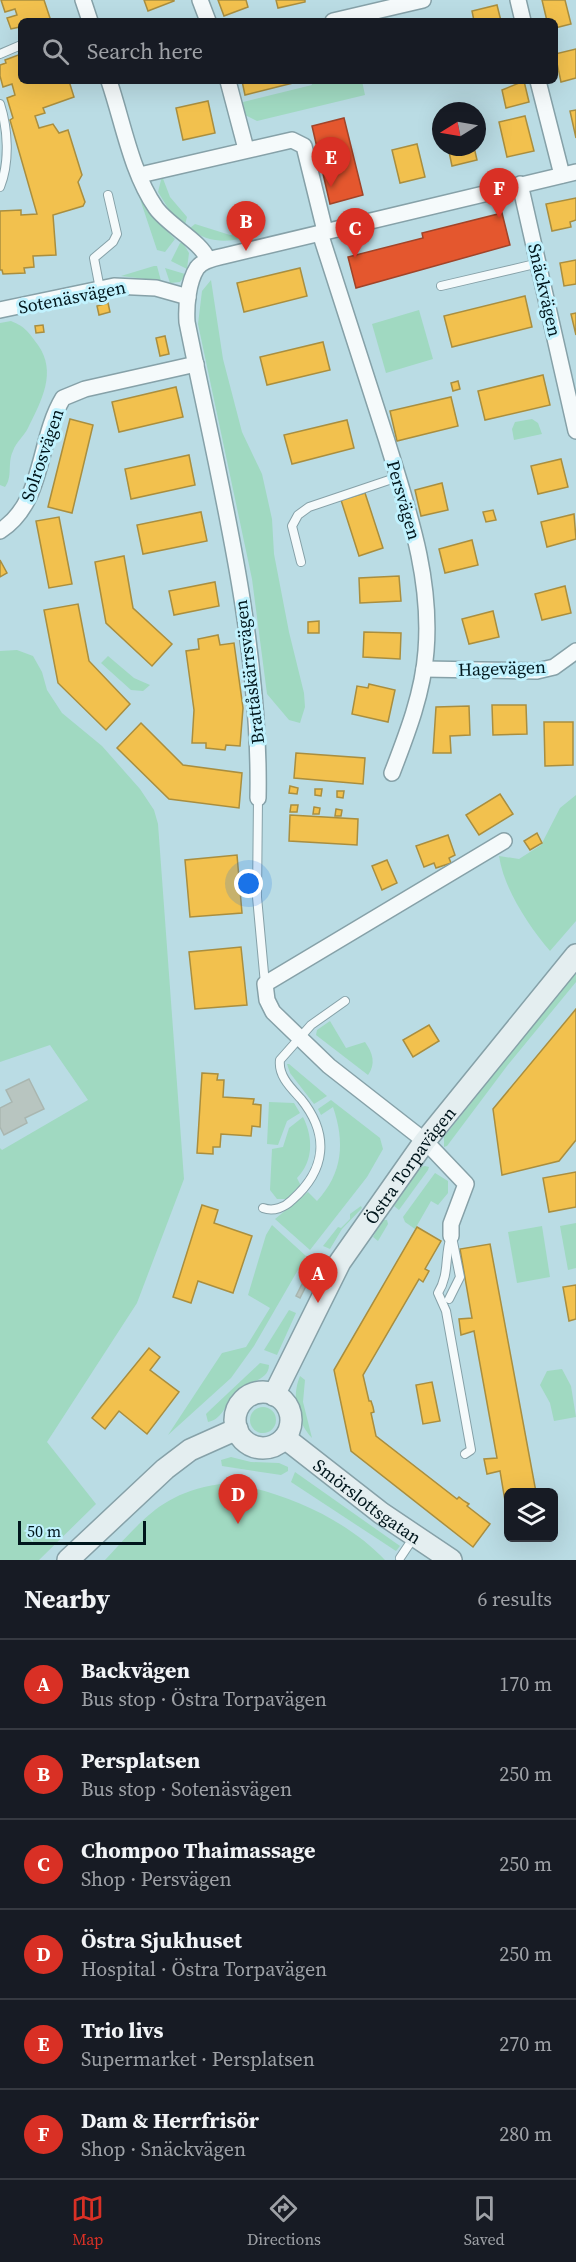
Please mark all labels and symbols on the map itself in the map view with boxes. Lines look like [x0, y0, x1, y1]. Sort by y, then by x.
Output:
north arrow [432, 102, 486, 156]
pin: E [312, 138, 350, 187]
pin: F [480, 168, 518, 218]
pin: B [226, 202, 266, 251]
pin: C [336, 208, 374, 258]
street label: Snäckvägen [522, 241, 568, 339]
street label: Sotenäsvägen [16, 274, 128, 320]
street label: Solrosvägen [14, 405, 70, 505]
street label: Persvägen [381, 457, 427, 543]
street label: Brattåskärrsvägen [228, 598, 270, 746]
street label: Hagevägen [458, 654, 546, 682]
your location [234, 869, 263, 898]
street label: Östra Torpavägen [358, 1101, 461, 1229]
pin: A [298, 1254, 338, 1303]
street label: Smörslottsgatan [308, 1452, 427, 1549]
pin: D [218, 1474, 258, 1524]
scale bar [18, 1518, 146, 1546]

